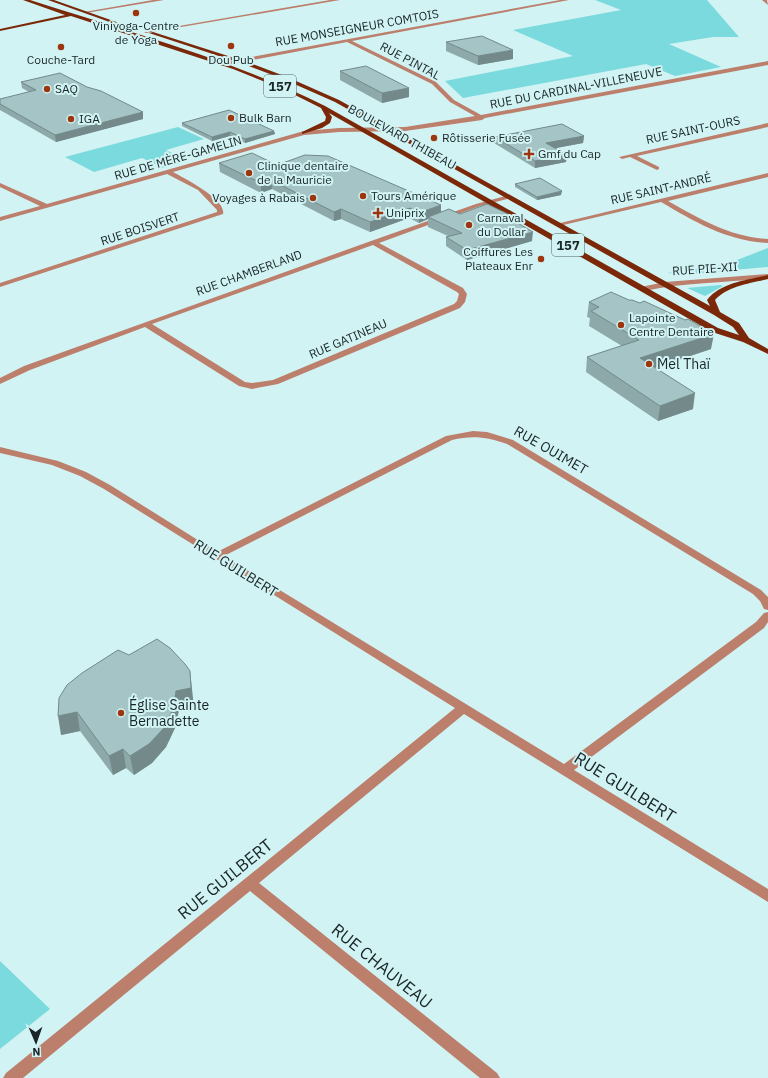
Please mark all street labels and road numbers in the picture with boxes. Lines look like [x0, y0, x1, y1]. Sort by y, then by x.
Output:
street label: RUE MONSEIGNEUR COMTOIS [274, 6, 440, 49]
street label: RUE PINTAL [378, 38, 443, 83]
street label: RUE DU CARDINAL-VILLENEUVE [488, 63, 663, 112]
road number: 157 [264, 75, 296, 97]
street label: BOULEVARD THIBEAU [346, 101, 459, 172]
street label: RUE SAINT-OURS [644, 112, 741, 147]
street label: RUE DE MÈRE-GAMELIN [112, 132, 243, 183]
street label: RUE SAINT-ANDRÉ [609, 170, 713, 207]
street label: RUE BOISVERT [98, 209, 181, 248]
road number: 157 [552, 234, 584, 256]
street label: RUE CHAMBERLAND [194, 246, 304, 299]
street label: RUE PIE-XII [672, 259, 739, 278]
street label: RUE GATINEAU [306, 315, 389, 362]
street label: RUE OUIMET [511, 422, 591, 478]
street label: RUE GUILBERT [191, 535, 281, 601]
street label: RUE GUILBERT [570, 747, 680, 827]
street label: RUE GUILBERT [173, 834, 277, 924]
street label: RUE CHAUVEAU [327, 919, 437, 1013]

